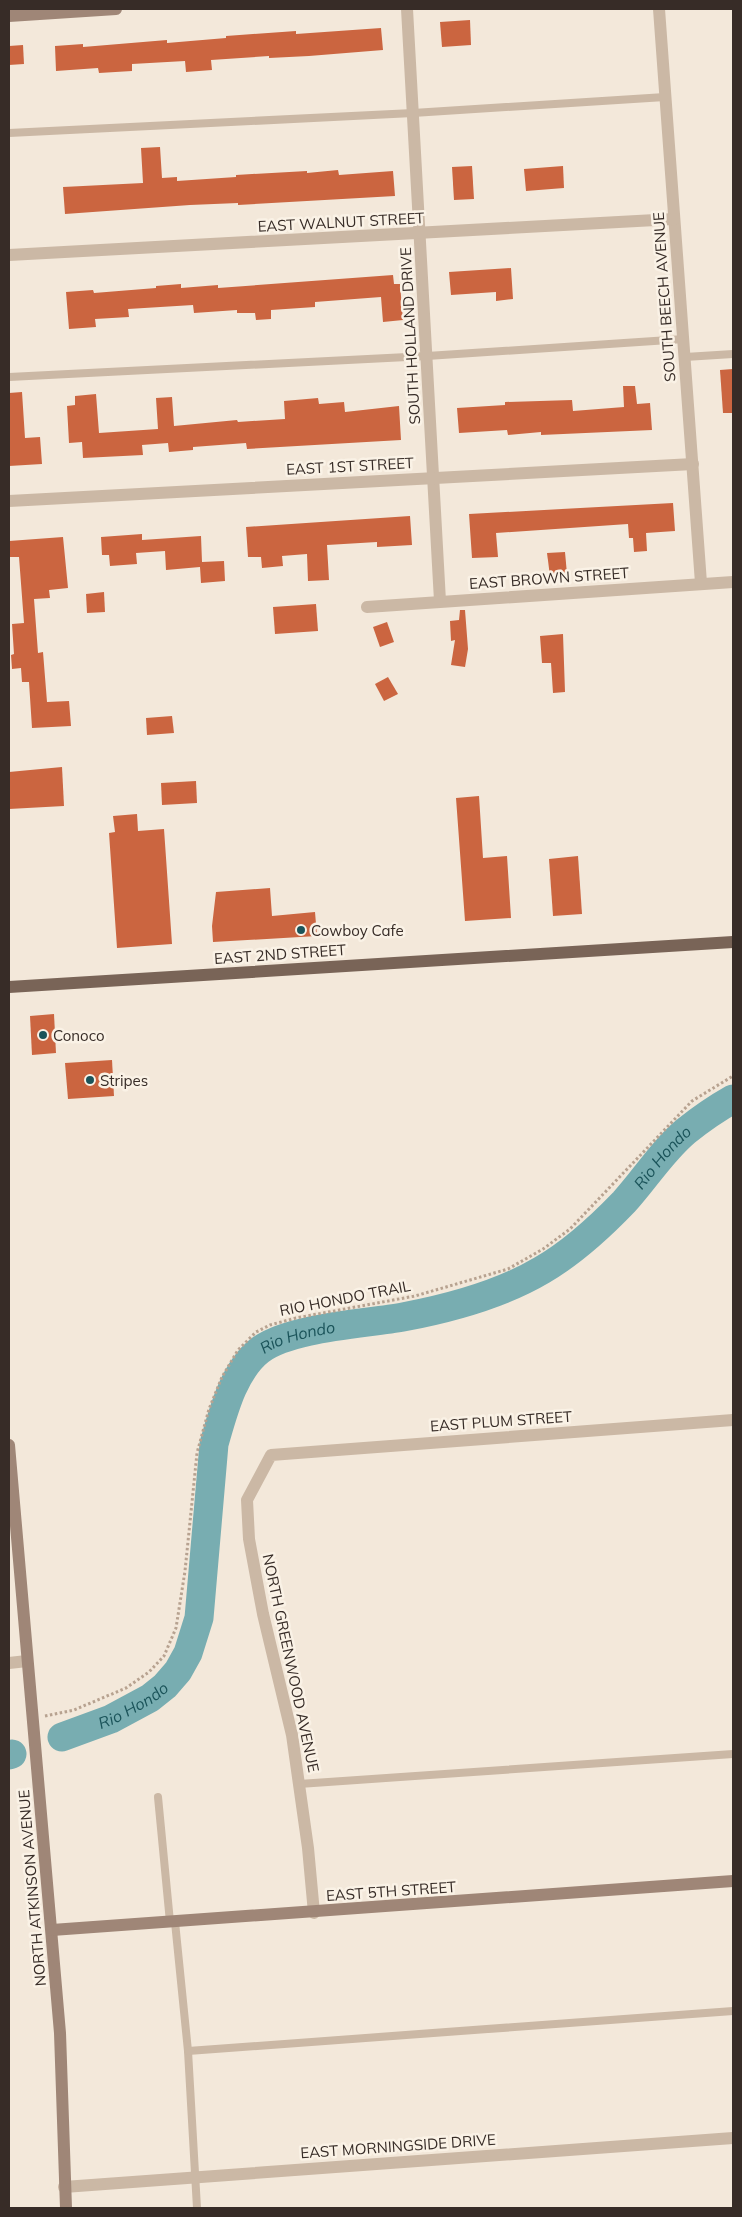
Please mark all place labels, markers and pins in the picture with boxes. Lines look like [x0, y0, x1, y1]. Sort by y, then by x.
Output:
place label: Cowboy Cafe [311, 921, 404, 940]
marker: Cowboy Cafe [295, 924, 307, 936]
place label: Conoco [53, 1026, 105, 1045]
marker: Conoco [37, 1029, 49, 1041]
place label: Stripes [100, 1071, 148, 1090]
marker: Stripes [84, 1074, 96, 1086]

